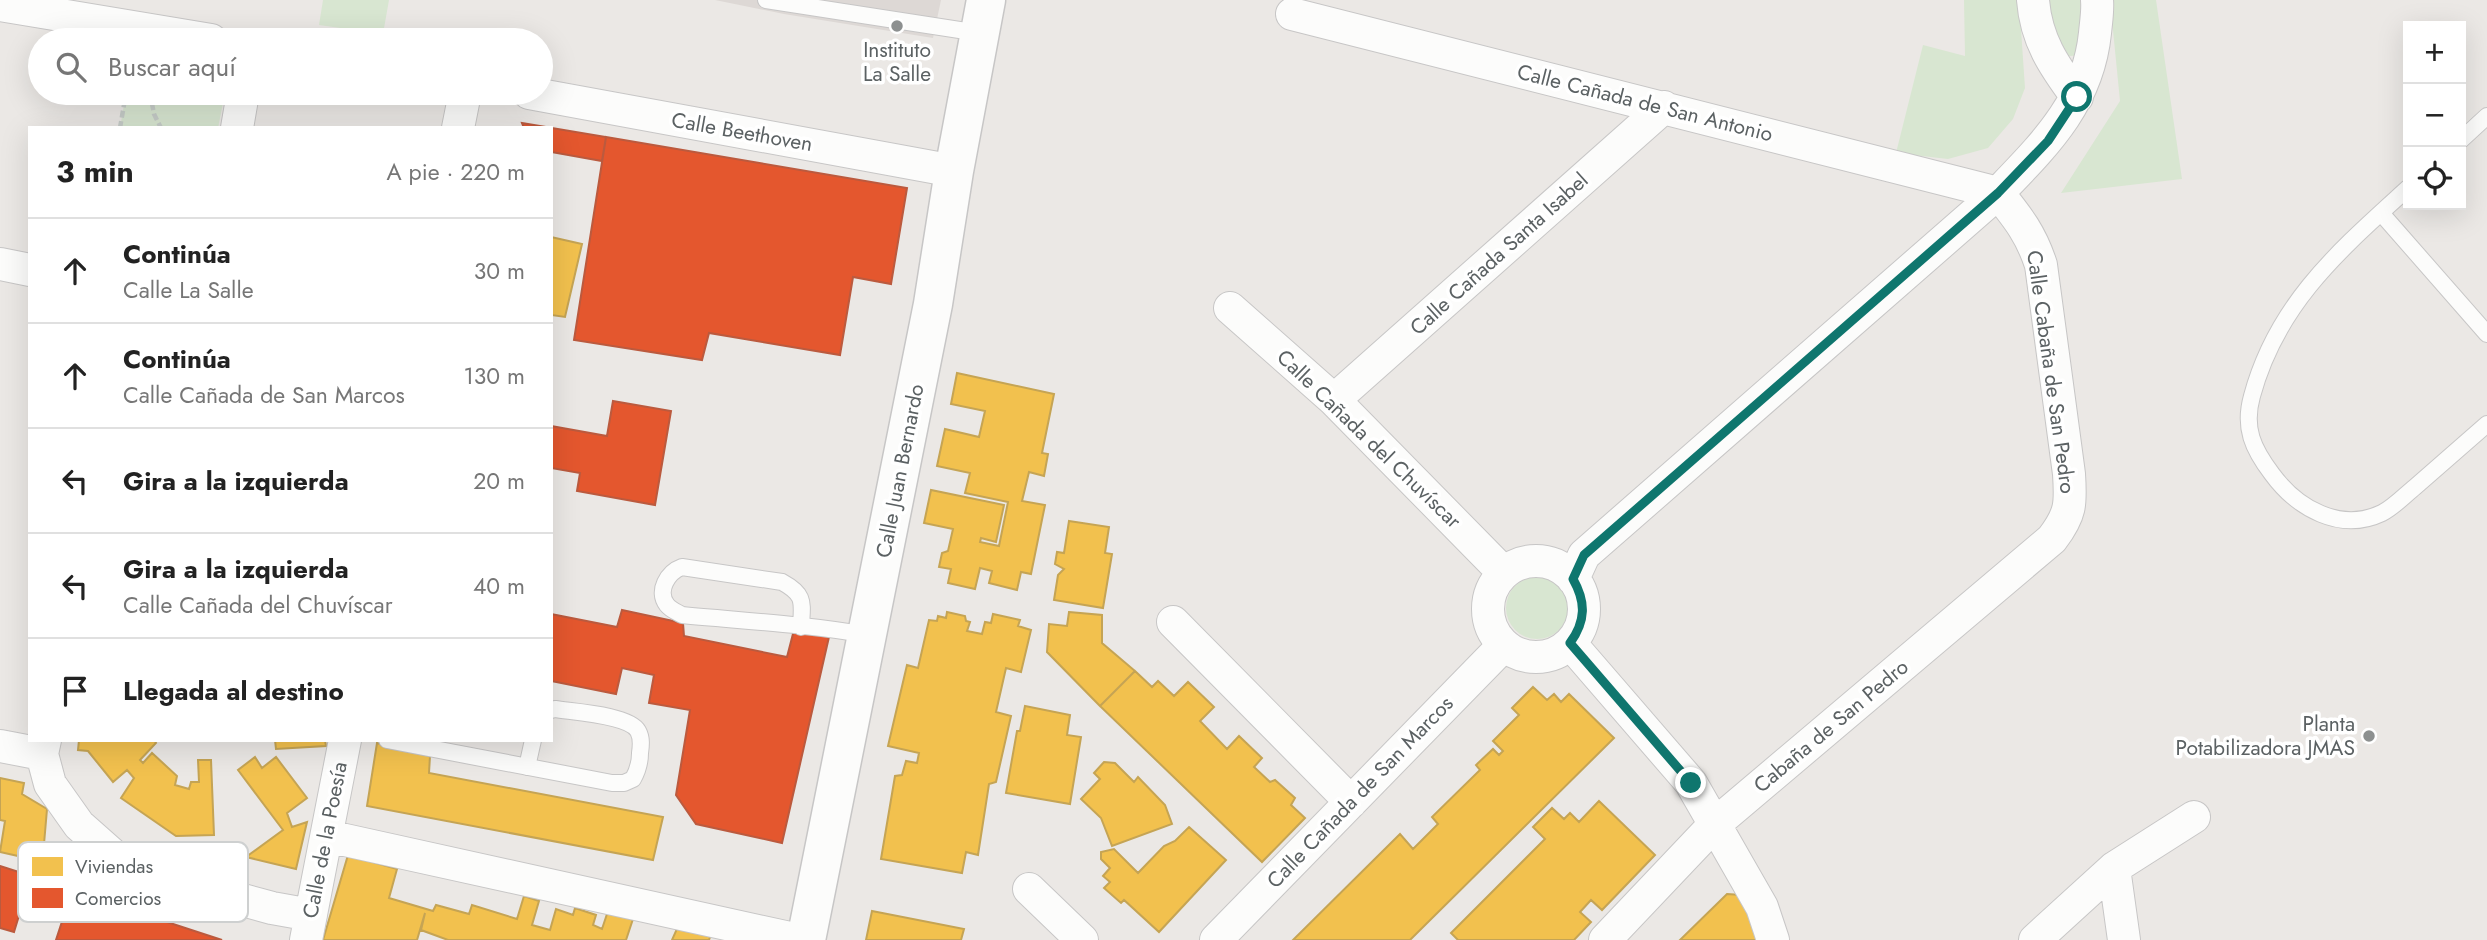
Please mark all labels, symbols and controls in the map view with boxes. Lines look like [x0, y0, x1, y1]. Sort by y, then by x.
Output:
marker: Instituto La Salle [889, 18, 905, 34]
map controls [2403, 21, 2466, 210]
button: + [2403, 21, 2466, 84]
search box [28, 28, 553, 105]
place label: Instituto La Salle [863, 35, 931, 89]
icon: search [52, 48, 90, 86]
text: Buscar aquí [108, 48, 236, 86]
street label: Calle Cañada de San Antonio [1514, 57, 1776, 149]
route start [2061, 81, 2092, 112]
button: − [2403, 84, 2466, 147]
street label: Calle Beethoven [669, 105, 815, 159]
button: locate [2403, 147, 2466, 210]
text: 3 min [56, 150, 134, 193]
text: A pie · 220 m [386, 155, 525, 189]
street label: Calle Cañada Santa Isabel [1403, 166, 1595, 342]
text: Continúa [123, 235, 231, 273]
street label: Calle Cabaña de San Pedro [2019, 248, 2083, 496]
icon: ahead [56, 252, 94, 290]
text: 30 m [474, 254, 525, 288]
text: Calle La Salle [123, 273, 254, 307]
text: Continúa [123, 340, 231, 378]
street label: Calle Cañada del Chuvíscar [1270, 343, 1469, 536]
icon: ahead [56, 357, 94, 395]
text: 130 m [463, 359, 525, 393]
text: Calle Cañada de San Marcos [123, 378, 405, 412]
street label: Calle Juan Bernardo [868, 382, 932, 560]
icon: left [56, 462, 94, 500]
text: Gira a la izquierda [123, 462, 349, 500]
text: 20 m [473, 464, 525, 498]
text: Gira a la izquierda [123, 550, 349, 588]
icon: left [56, 567, 94, 605]
text: 40 m [473, 569, 525, 603]
text: Calle Cañada del Chuvíscar [123, 588, 393, 622]
street label: Cabaña de San Pedro [1747, 652, 1915, 800]
icon: arrive [56, 672, 94, 710]
text: Llegada al destino [123, 672, 344, 710]
street label: Calle Cañada de San Marcos [1260, 689, 1460, 895]
place label: Planta Potabilizadora JMAS [2176, 709, 2355, 763]
marker: Planta Potabilizadora JMAS [2361, 728, 2377, 744]
street label: Calle de la Poesía [295, 759, 355, 921]
route end [1675, 767, 1706, 798]
legend [18, 842, 248, 922]
text: Viviendas [75, 853, 154, 880]
text: Comercios [75, 885, 162, 912]

